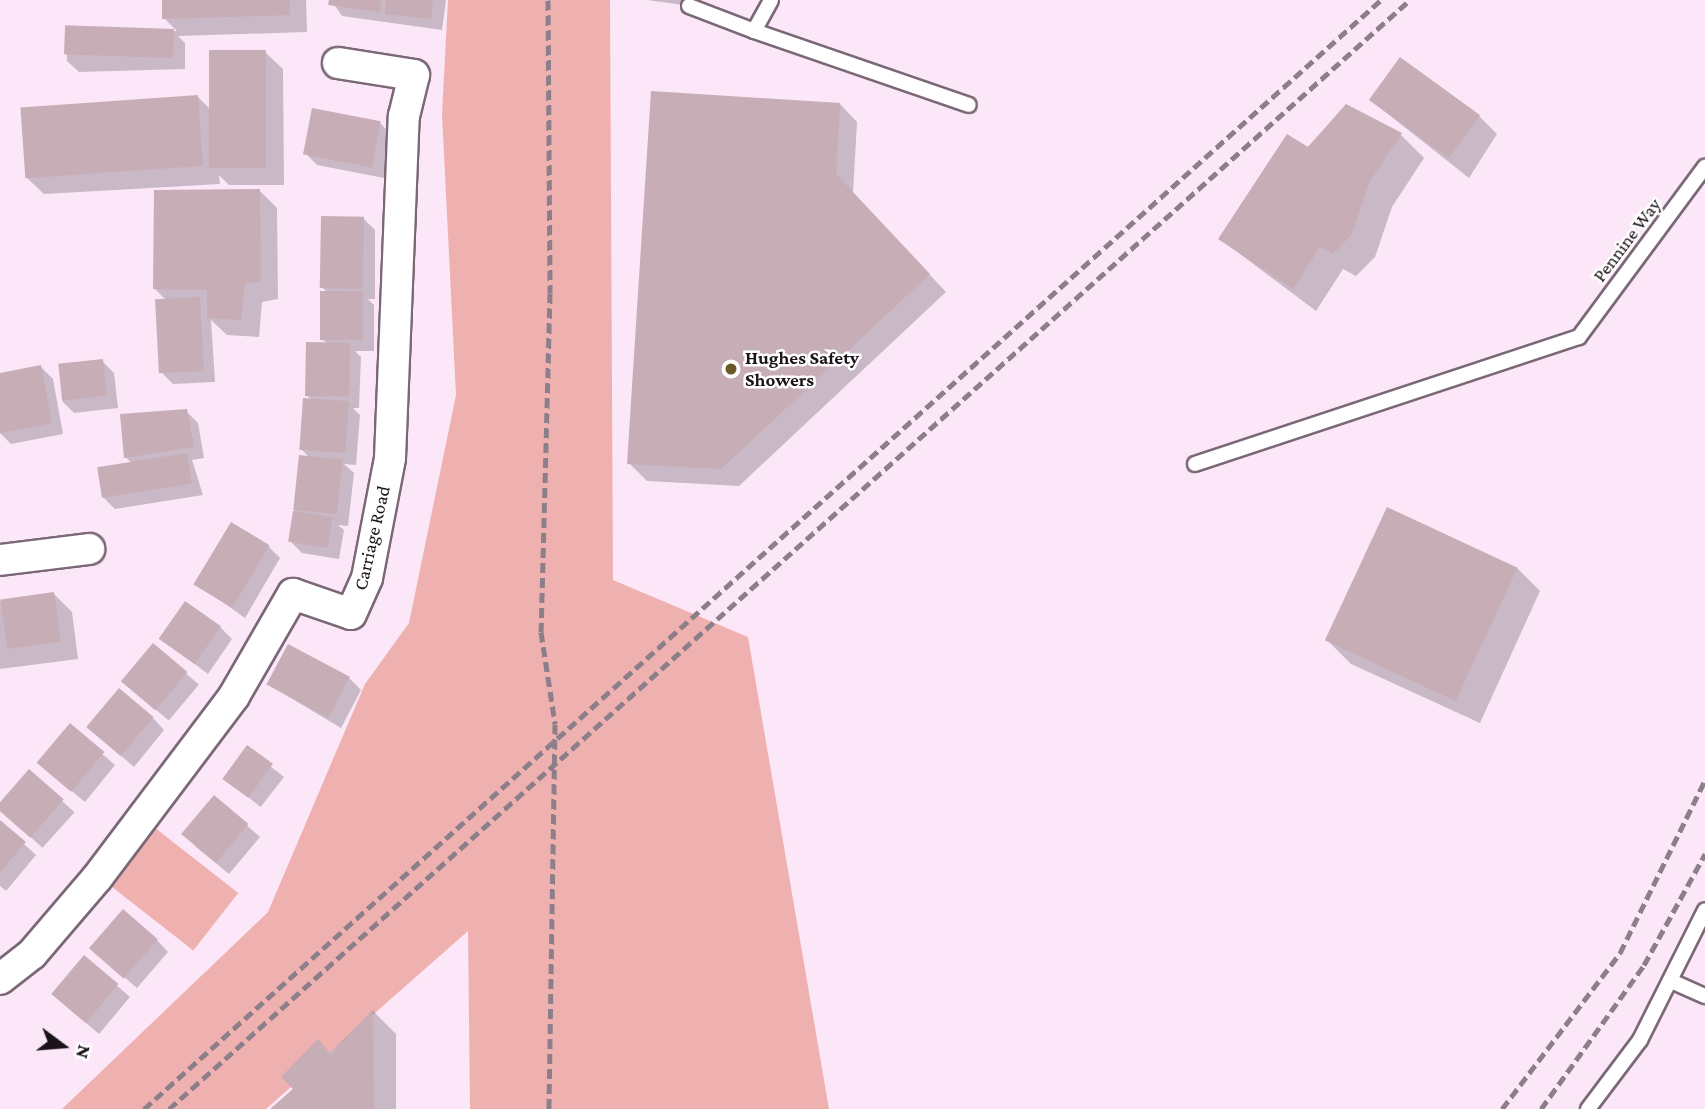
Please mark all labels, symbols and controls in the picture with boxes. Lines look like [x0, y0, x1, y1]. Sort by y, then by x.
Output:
street label: Pennine Way [1588, 194, 1666, 286]
place label: Hughes Safety Showers [745, 347, 859, 391]
marker: Hughes Safety Showers [723, 361, 739, 377]
street label: Carriage Road [349, 483, 395, 593]
north arrow [28, 1011, 98, 1081]
text: N [72, 1043, 96, 1061]

